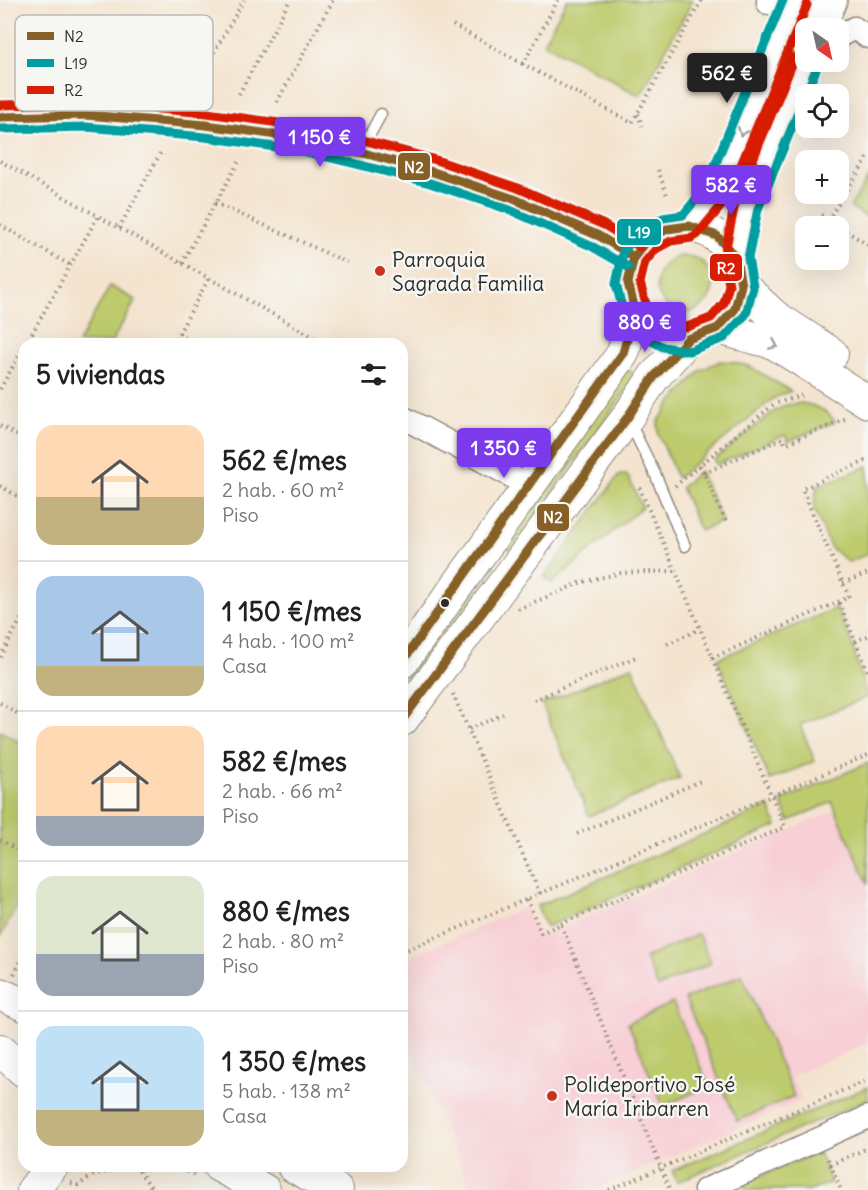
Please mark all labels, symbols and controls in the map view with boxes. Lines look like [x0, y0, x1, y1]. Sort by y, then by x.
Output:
legend [15, 15, 213, 111]
north arrow [795, 18, 849, 72]
map controls [795, 18, 849, 270]
text: N2 [64, 26, 84, 46]
text: L19 [64, 53, 88, 73]
pin: 562 € [685, 53, 769, 104]
text: 562 € [701, 60, 753, 85]
text: R2 [64, 80, 83, 100]
button: locate [795, 84, 849, 138]
pin: 1 150 € [265, 117, 375, 168]
text: 1 150 € [289, 124, 351, 149]
one-way arrow [737, 125, 749, 136]
button: + [795, 150, 849, 204]
line badge: N2 [397, 152, 431, 181]
text: N2 [404, 157, 424, 177]
pin: 582 € [689, 165, 773, 216]
text: 582 € [705, 172, 757, 197]
button: − [795, 216, 849, 270]
line badge: L19 [616, 218, 662, 246]
text: L19 [627, 222, 651, 242]
place label: Parroquia Sagrada Familia [392, 246, 544, 297]
line badge: R2 [709, 253, 743, 282]
text: R2 [717, 258, 736, 278]
marker: Parroquia Sagrada Familia [373, 264, 387, 278]
pin: 880 € [603, 302, 687, 353]
text: 880 € [618, 309, 672, 334]
one-way arrow [767, 338, 778, 350]
text: 5 viviendas [36, 358, 165, 391]
icon: filters [357, 358, 390, 391]
pin: 1 350 € [449, 428, 559, 479]
text: 1 350 € [471, 435, 537, 460]
text: 562 €/mes [222, 444, 347, 477]
icon: home [84, 449, 156, 521]
text: 2 hab. · 60 m² [222, 477, 344, 502]
text: Piso [222, 502, 259, 527]
line badge: N2 [536, 503, 570, 532]
text: N2 [543, 507, 563, 527]
text: 1 150 €/mes [222, 595, 362, 628]
unlabelled marker [439, 597, 451, 609]
icon: home [84, 600, 156, 672]
text: 4 hab. · 100 m² [222, 628, 354, 653]
text: Casa [222, 653, 267, 678]
text: 582 €/mes [222, 745, 347, 778]
icon: home [84, 750, 156, 822]
text: 2 hab. · 66 m² [222, 778, 343, 803]
text: Piso [222, 803, 259, 828]
text: 880 €/mes [222, 895, 350, 928]
icon: home [84, 900, 156, 972]
text: 2 hab. · 80 m² [222, 928, 344, 953]
text: Piso [222, 953, 259, 978]
text: 1 350 €/mes [222, 1045, 366, 1078]
icon: home [84, 1050, 156, 1122]
place label: Polideportivo José María Iribarren [564, 1071, 735, 1122]
text: 5 hab. · 138 m² [222, 1078, 351, 1103]
marker: Polideportivo José María Iribarren [545, 1089, 559, 1103]
text: Casa [222, 1103, 267, 1128]

